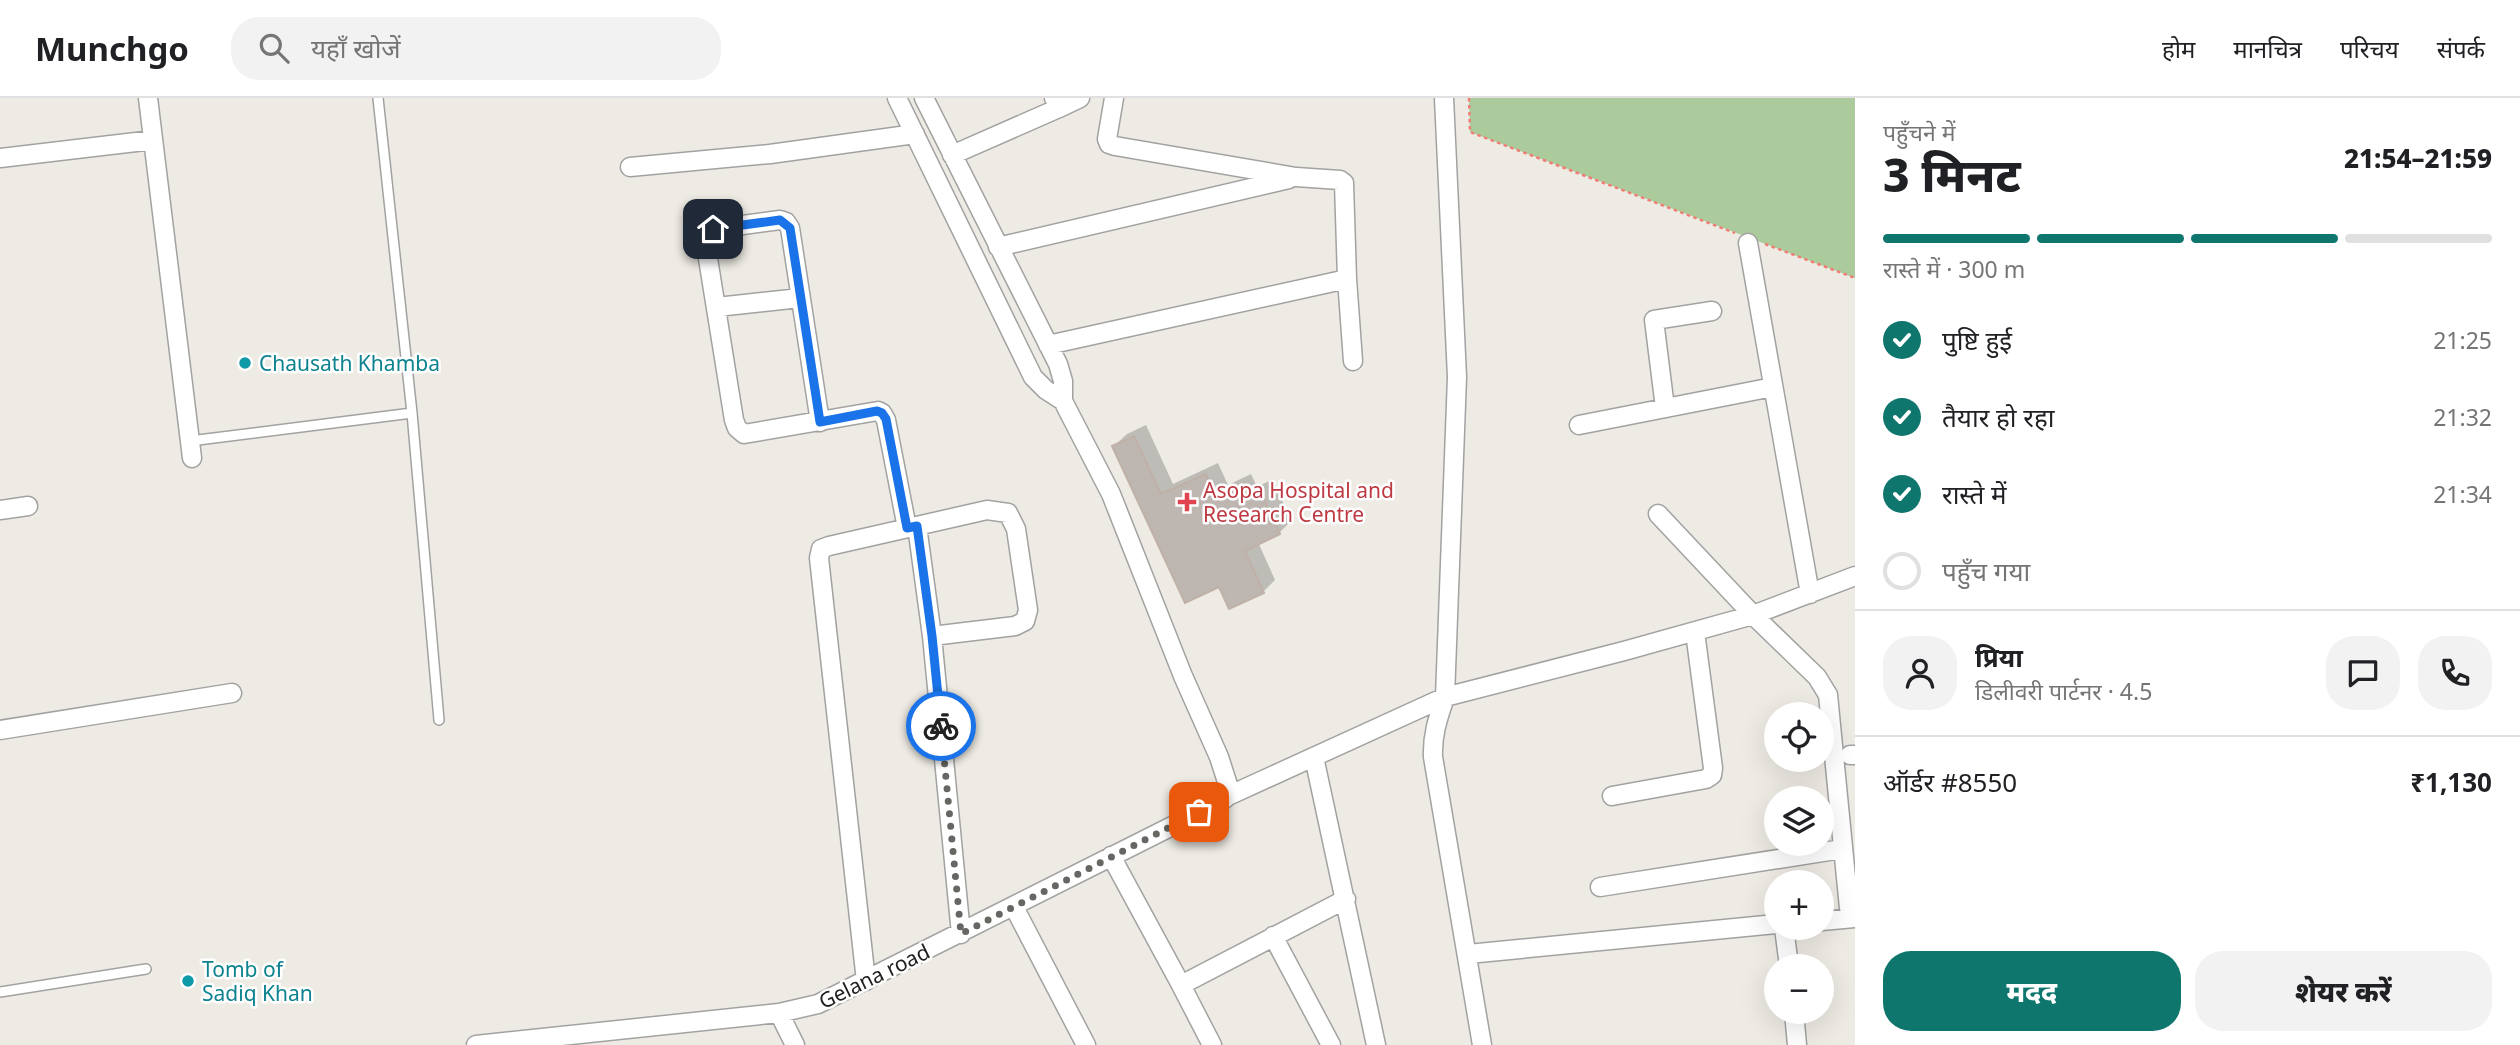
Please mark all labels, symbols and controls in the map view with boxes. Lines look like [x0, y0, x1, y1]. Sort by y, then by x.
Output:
search box [231, 17, 721, 80]
text: Munchgo [35, 26, 189, 71]
icon: search [255, 29, 293, 67]
text: यहाँ खोजें [311, 30, 401, 66]
text: होम [2162, 32, 2195, 65]
text: मानचित्र [2233, 32, 2302, 65]
text: परिचय [2340, 32, 2399, 65]
text: संपर्क [2437, 32, 2485, 65]
text: पहुँचने में [1883, 116, 1955, 148]
text: 21:54–21:59 [2344, 140, 2492, 176]
text: 3 मिनट [1883, 143, 2021, 205]
pin [683, 199, 743, 259]
icon: home [694, 210, 732, 248]
text: रास्ते में · 300 m [1883, 253, 2025, 285]
icon: check [1883, 321, 1921, 359]
text: पुष्टि हुई [1942, 322, 2012, 358]
text: 21:25 [2433, 324, 2492, 356]
place label: Chausath Khamba [259, 349, 440, 377]
marker: Chausath Khamba [237, 355, 253, 371]
icon: check [1883, 398, 1921, 436]
text: तैयार हो रहा [1942, 399, 2055, 435]
text: 21:32 [2433, 401, 2492, 433]
icon: check [1883, 475, 1921, 513]
place label: Asopa Hospital and Research Centre [1203, 476, 1394, 528]
text: रास्ते में [1942, 476, 2007, 512]
text: 21:34 [2433, 478, 2492, 510]
marker: Asopa Hospital and Research Centre [1177, 492, 1197, 512]
text: पहुँच गया [1942, 553, 2030, 589]
button: person [1883, 636, 1957, 710]
button: chat [2326, 636, 2400, 710]
button: phone [2418, 636, 2492, 710]
text: प्रिया [1975, 639, 2023, 675]
text: डिलीवरी पार्टनर · 4.5 [1975, 675, 2152, 707]
courier [906, 691, 976, 761]
map controls [1764, 702, 1834, 1024]
button: locate [1764, 702, 1834, 772]
icon: bike [922, 707, 960, 745]
text: ऑर्डर #8550 [1883, 764, 2017, 800]
text: ₹1,130 [2410, 764, 2492, 800]
pin [1169, 782, 1229, 842]
button: layers [1764, 786, 1834, 856]
icon: bag [1180, 793, 1218, 831]
button: + [1764, 870, 1834, 940]
street label: Gelana road [814, 937, 934, 1015]
button: मदद [1883, 951, 2181, 1031]
button: शेयर करें [2195, 951, 2492, 1031]
button: − [1764, 954, 1834, 1024]
place label: Tomb of Sadiq Khan [202, 955, 313, 1007]
marker: Tomb of Sadiq Khan [180, 973, 196, 989]

